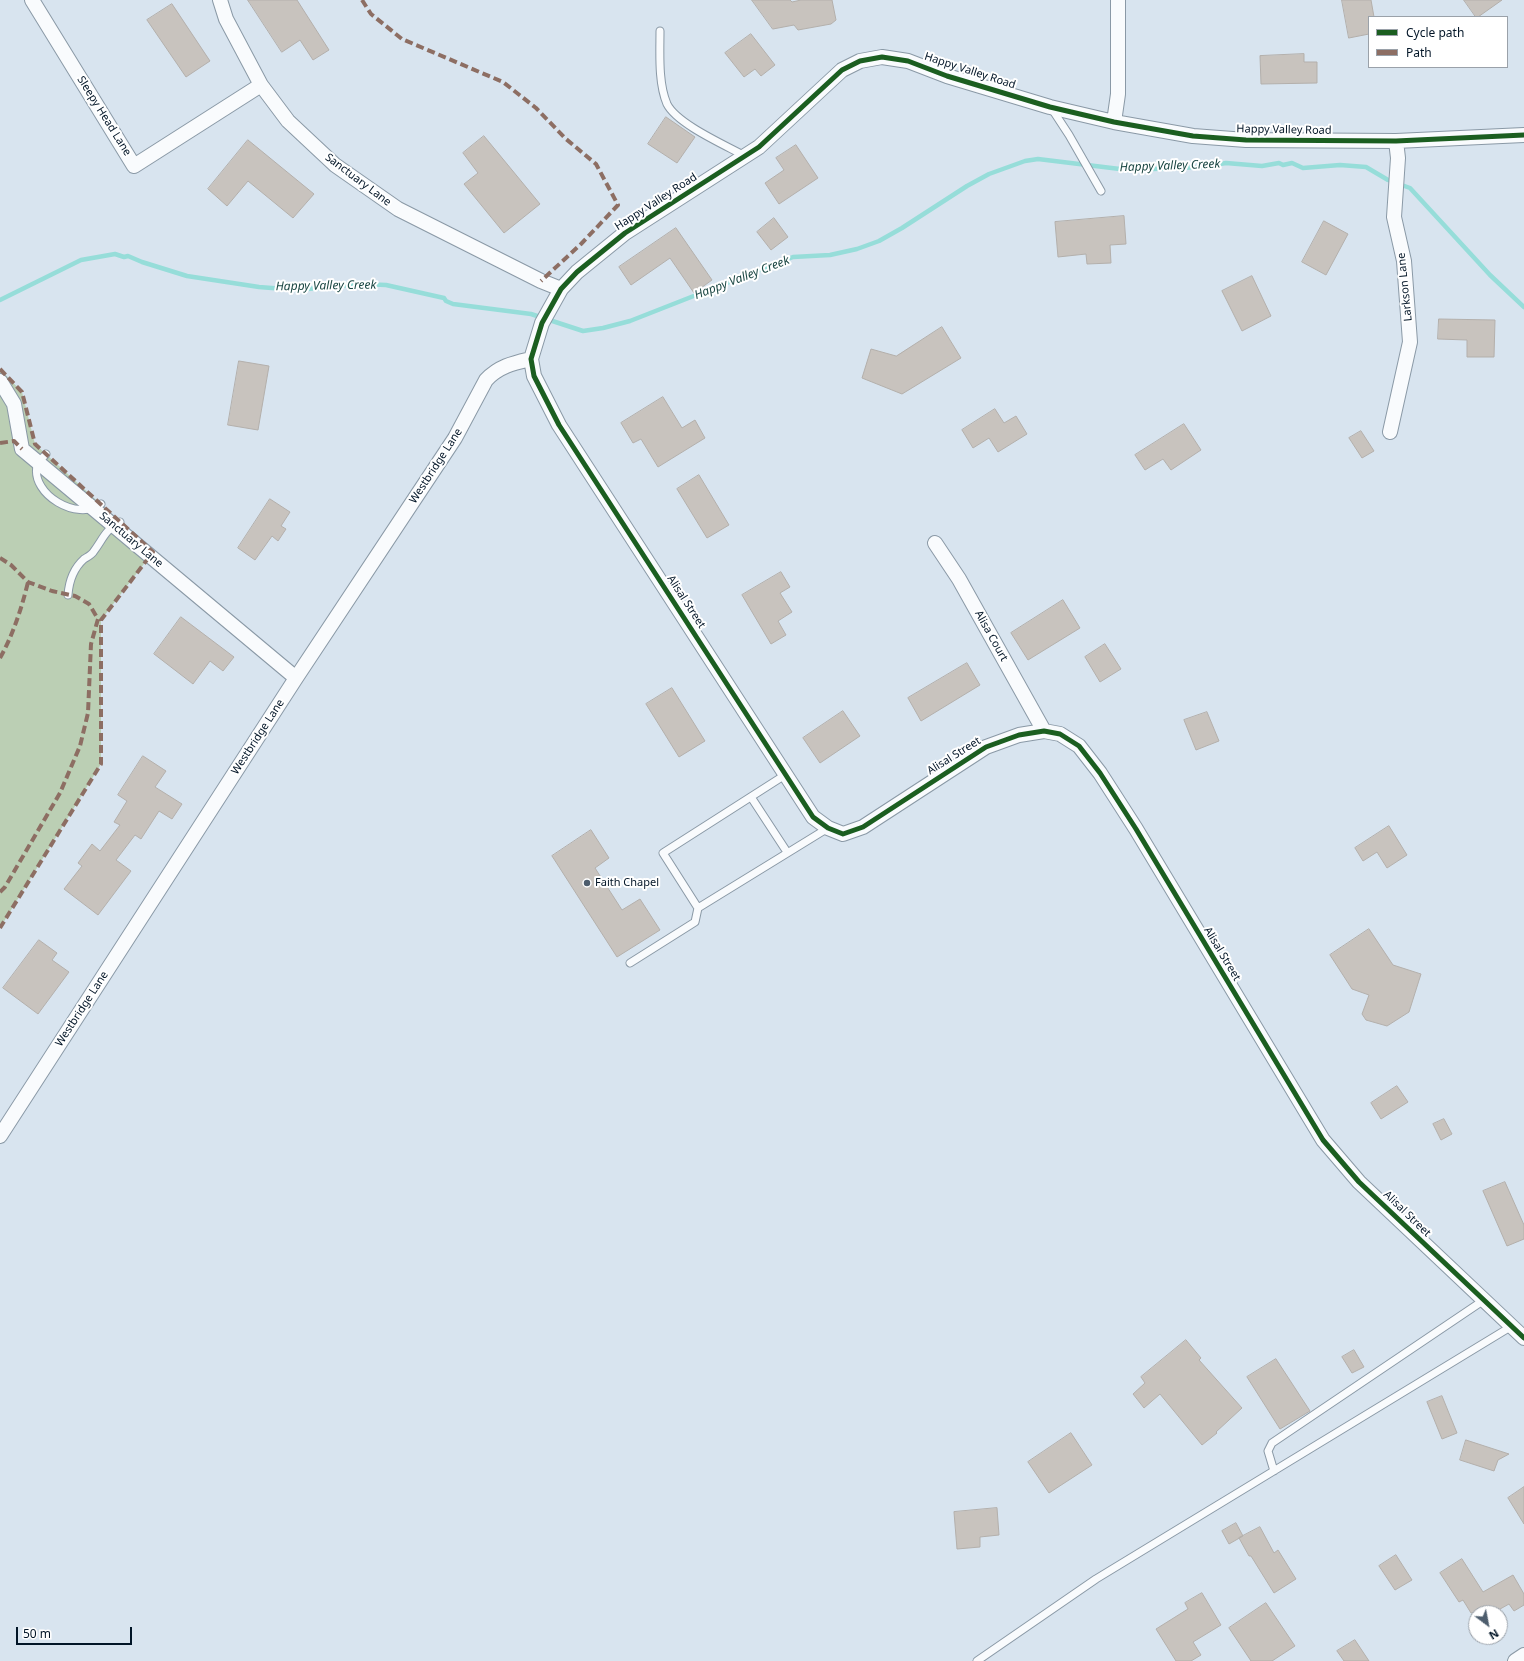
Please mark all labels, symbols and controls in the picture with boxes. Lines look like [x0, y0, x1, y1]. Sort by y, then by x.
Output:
legend [1368, 16, 1508, 68]
text: Cycle path [1406, 24, 1464, 41]
text: Path [1406, 44, 1432, 61]
street label: Happy Valley Road [923, 50, 1017, 92]
street label: Sleepy Head Lane [74, 74, 134, 158]
street label: Happy Valley Road [1236, 123, 1332, 137]
street label: Sanctuary Lane [322, 151, 394, 209]
water label: Happy Valley Creek [1119, 157, 1221, 175]
street label: Happy Valley Road [612, 171, 700, 233]
street label: Larkson Lane [1395, 252, 1415, 322]
water label: Happy Valley Creek [692, 253, 792, 303]
water label: Happy Valley Creek [276, 278, 376, 294]
street label: Westbridge Lane [407, 426, 465, 506]
street label: Sanctuary Lane [96, 509, 166, 571]
street label: Alisal Street [664, 573, 708, 631]
street label: Alisa Court [972, 608, 1010, 664]
street label: Westbridge Lane [229, 697, 287, 777]
street label: Alisal Street [925, 734, 983, 778]
place label: Faith Chapel [595, 876, 659, 890]
marker: Faith Chapel [582, 878, 592, 888]
street label: Alisal Street [1201, 925, 1243, 983]
street label: Westbridge Lane [53, 969, 111, 1049]
street label: Alisal Street [1381, 1188, 1433, 1240]
north arrow [1468, 1605, 1508, 1645]
scale bar [18, 1619, 134, 1645]
text: 50 m [23, 1625, 51, 1642]
text: N [1486, 1626, 1502, 1643]

